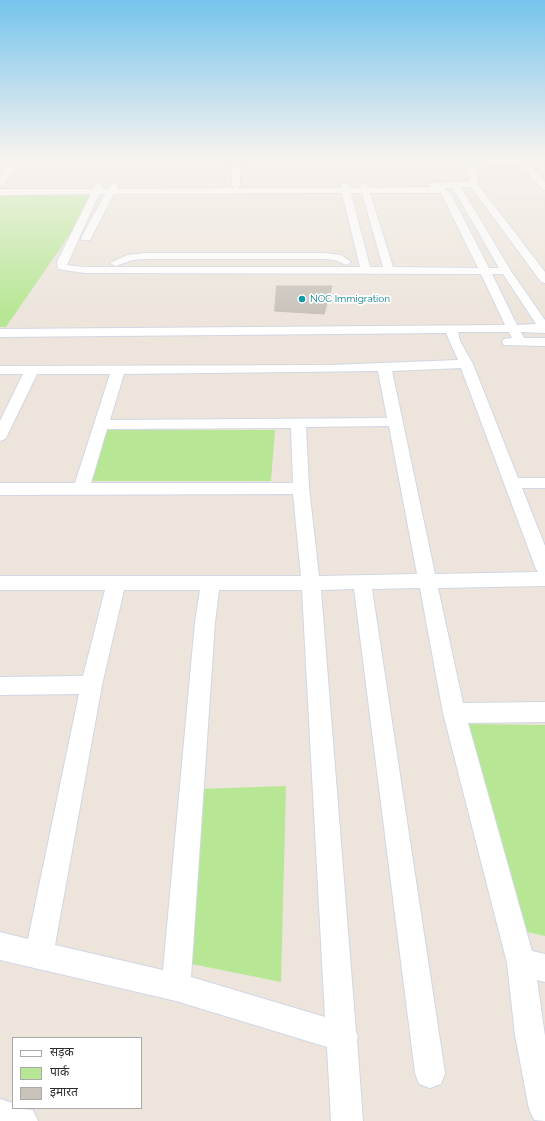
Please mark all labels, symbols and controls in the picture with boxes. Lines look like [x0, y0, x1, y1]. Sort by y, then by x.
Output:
place label: NOC Immigration [310, 293, 390, 305]
marker: NOC Immigration [297, 294, 307, 304]
legend [12, 1037, 142, 1109]
text: सड़क [50, 1045, 74, 1059]
text: पार्क [50, 1065, 69, 1079]
text: इमारत [50, 1085, 78, 1099]

